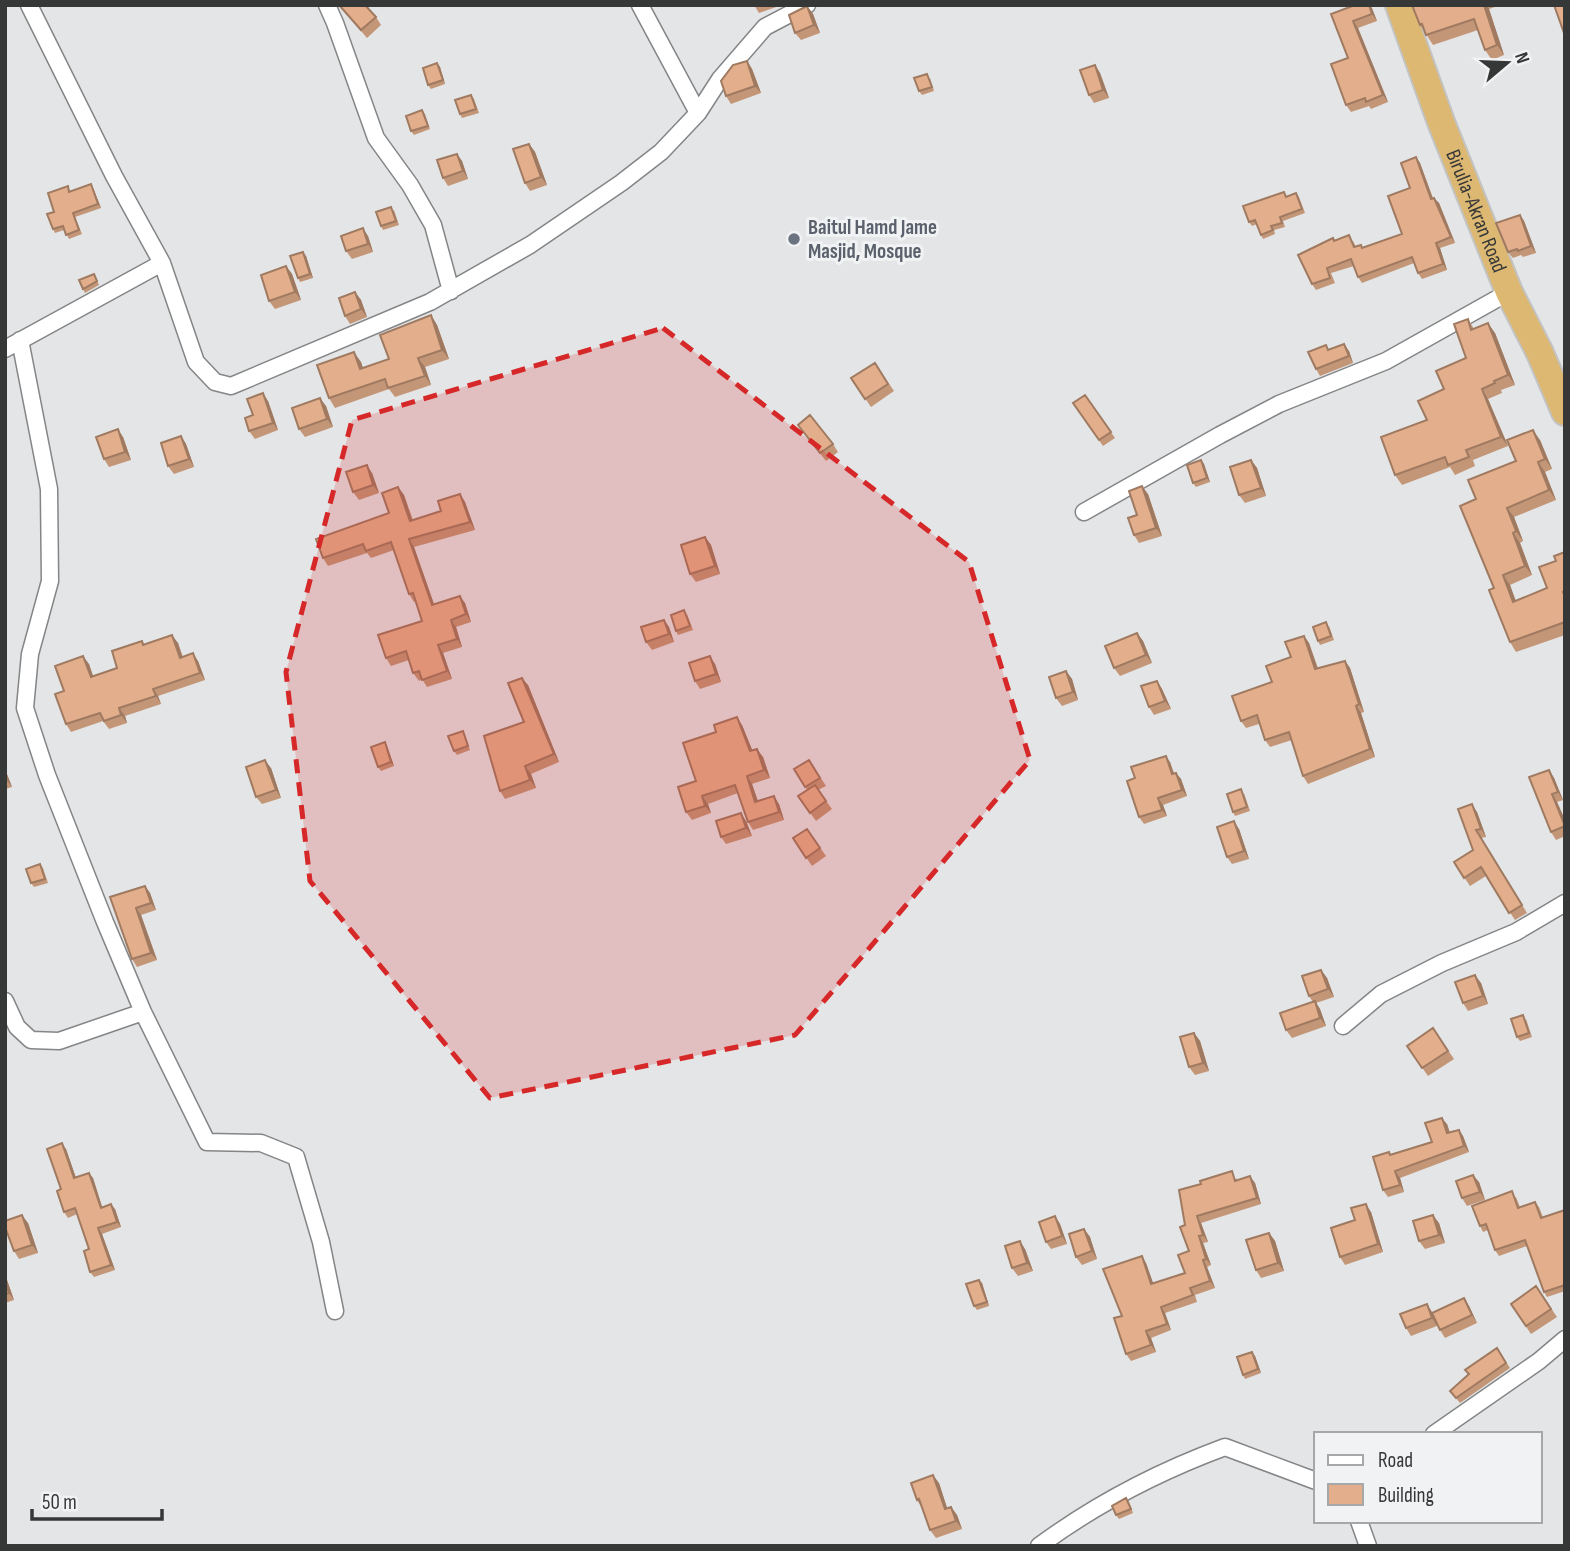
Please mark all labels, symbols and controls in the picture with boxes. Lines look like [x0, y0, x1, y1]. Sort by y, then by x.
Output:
north arrow [1472, 28, 1542, 98]
text: N [1509, 49, 1534, 66]
street label: Birulia-Akran Road [1440, 146, 1512, 276]
place label: Baitul Hamd Jame Masjid, Mosque [808, 215, 937, 264]
marker: Baitul Hamd Jame Masjid, Mosque [786, 231, 802, 247]
legend [1314, 1432, 1542, 1523]
text: Road [1378, 1448, 1413, 1473]
scale bar [32, 1478, 161, 1522]
text: Building [1378, 1483, 1434, 1508]
text: 50 m [42, 1490, 77, 1515]

